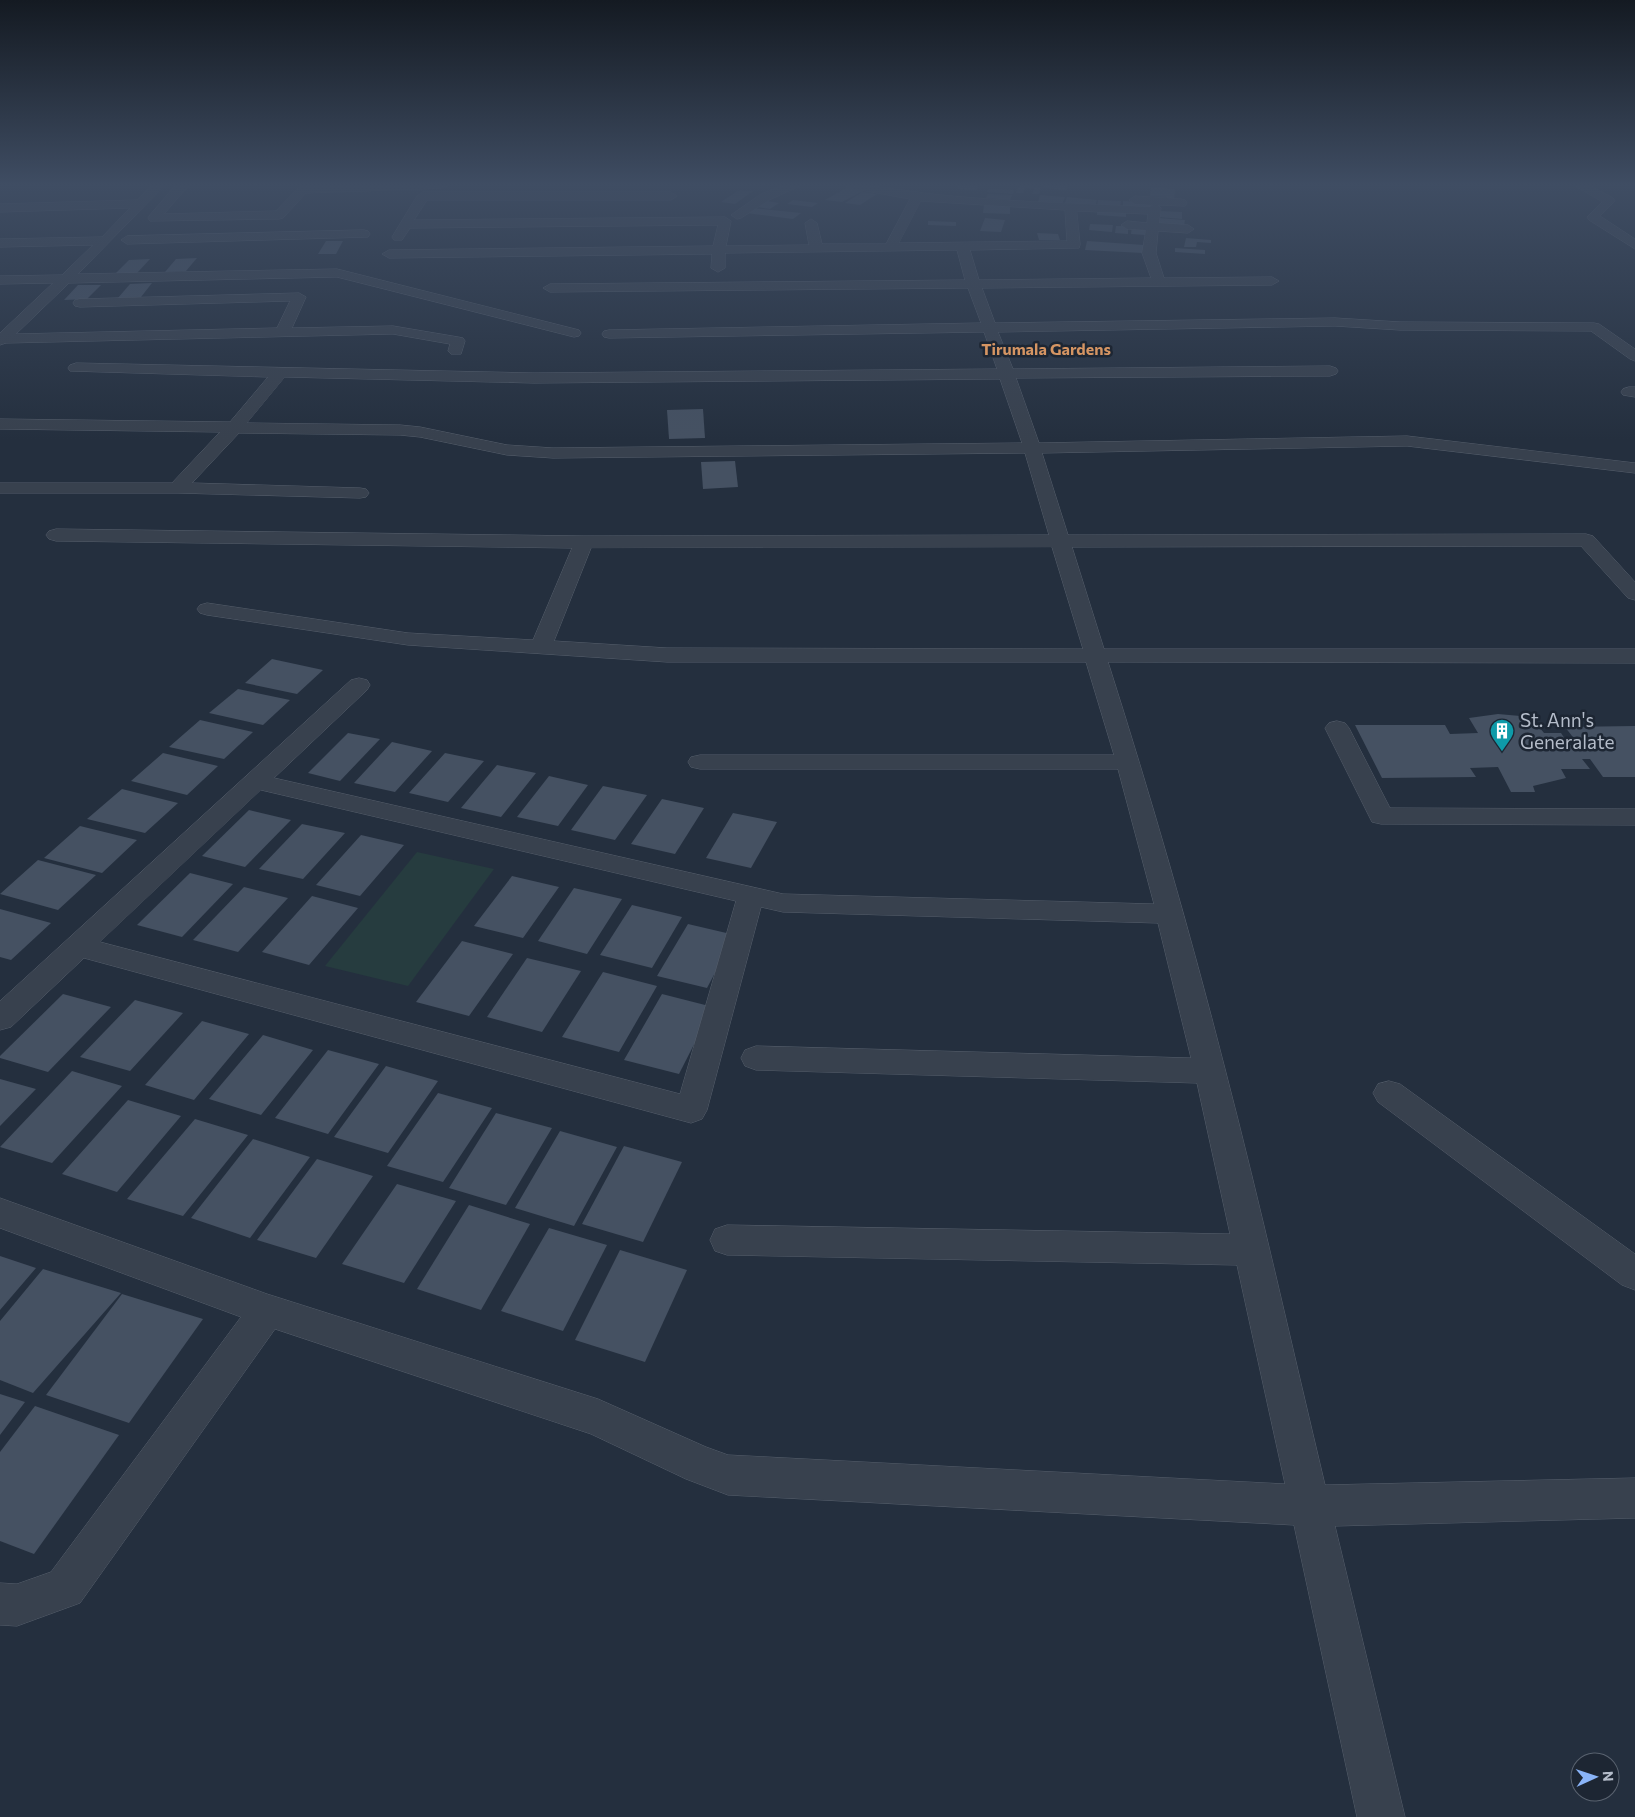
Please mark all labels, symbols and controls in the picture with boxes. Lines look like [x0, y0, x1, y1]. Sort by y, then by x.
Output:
district label: Tirumala Gardens [981, 339, 1111, 358]
place label: St. Ann's Generalate [1520, 708, 1615, 753]
building icon: St. Ann's Generalate [1489, 718, 1515, 752]
north arrow [1570, 1752, 1620, 1802]
text: N [1600, 1771, 1617, 1782]

